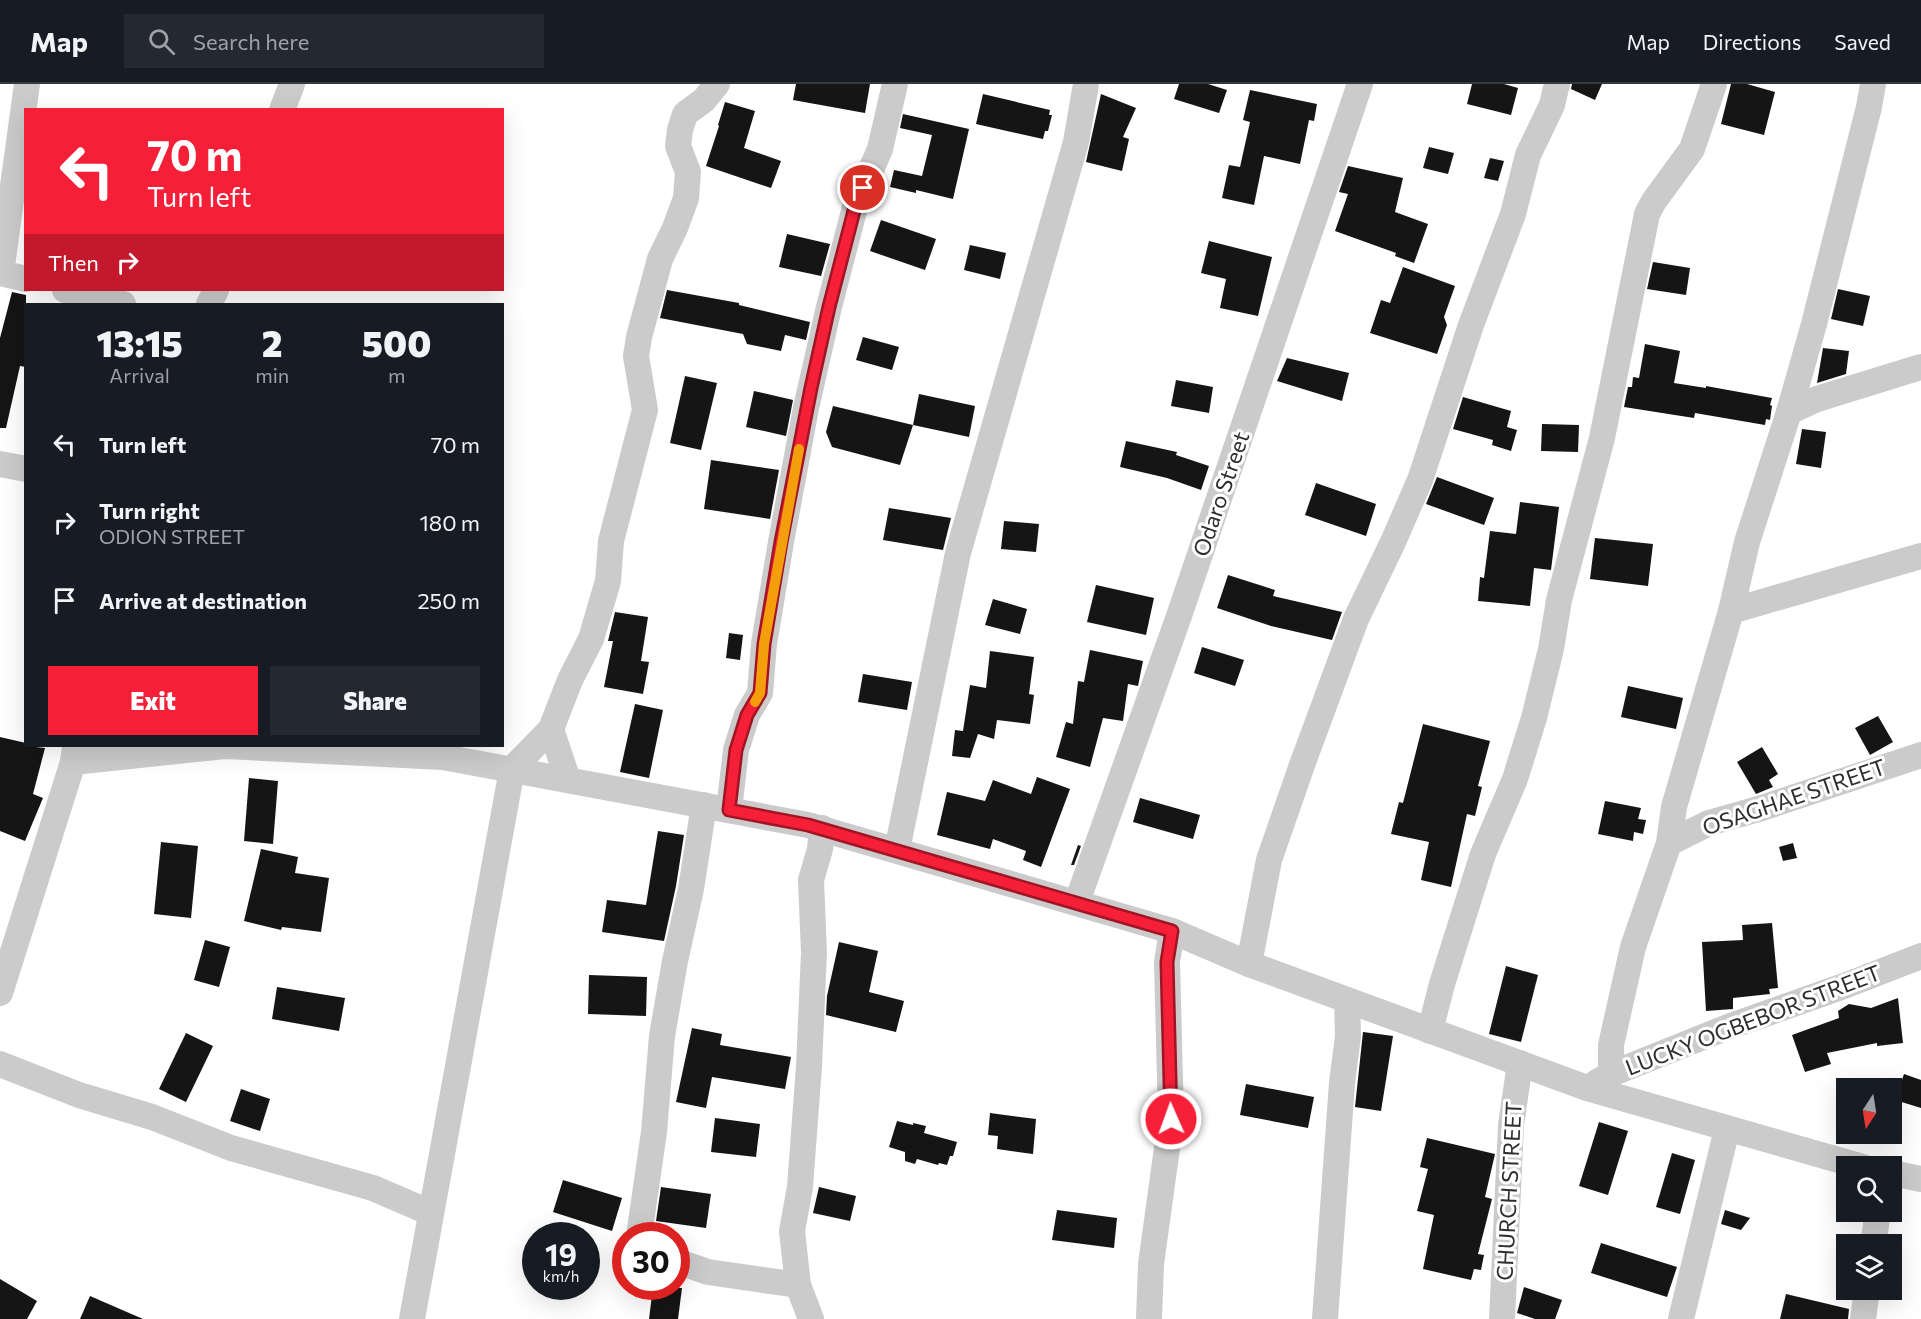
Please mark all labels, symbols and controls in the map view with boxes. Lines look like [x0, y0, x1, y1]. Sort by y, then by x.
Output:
search box [124, 14, 544, 68]
text: Map [30, 24, 88, 58]
icon: search [145, 25, 178, 58]
text: Search here [193, 28, 309, 55]
text: Map [1627, 29, 1670, 54]
text: Directions [1703, 29, 1801, 54]
text: Saved [1834, 29, 1891, 54]
text: 70 m [147, 128, 242, 180]
icon: left [48, 132, 126, 210]
pin [837, 162, 888, 213]
icon: arrive [846, 171, 879, 204]
text: Turn left [147, 180, 251, 213]
icon: right [111, 246, 144, 279]
text: Then [48, 249, 99, 276]
text: 13:15 [97, 320, 183, 364]
text: 2 [262, 320, 283, 364]
text: 500 [362, 320, 431, 364]
text: Arrival [109, 363, 170, 387]
text: min [255, 363, 289, 387]
text: m [388, 363, 405, 387]
icon: left [48, 428, 81, 461]
street label: Odaro Street [1187, 428, 1254, 560]
text: Turn left [99, 431, 186, 458]
text: 70 m [431, 431, 480, 458]
text: Turn right [99, 497, 200, 524]
icon: right [48, 506, 81, 539]
text: 180 m [419, 509, 480, 536]
text: ODION STREET [99, 524, 245, 548]
icon: arrive [48, 584, 81, 617]
text: Arrive at destination [99, 587, 307, 614]
text: 250 m [417, 587, 480, 614]
button: Exit [48, 666, 258, 735]
button: Share [270, 666, 480, 735]
street label: OSAGHAE STREET [1699, 752, 1889, 841]
street label: LUCKY OGBEBOR STREET [1621, 958, 1884, 1081]
north arrow [1836, 1078, 1902, 1144]
map controls [1836, 1078, 1902, 1300]
position arrow [1139, 1087, 1203, 1151]
street label: CHURCH STREET [1490, 1101, 1527, 1281]
button: search [1836, 1156, 1902, 1222]
speed limit sign: 30 [612, 1222, 690, 1300]
button: layers [1836, 1234, 1902, 1300]
text: 19 [545, 1235, 577, 1272]
text: km/h [543, 1267, 579, 1285]

